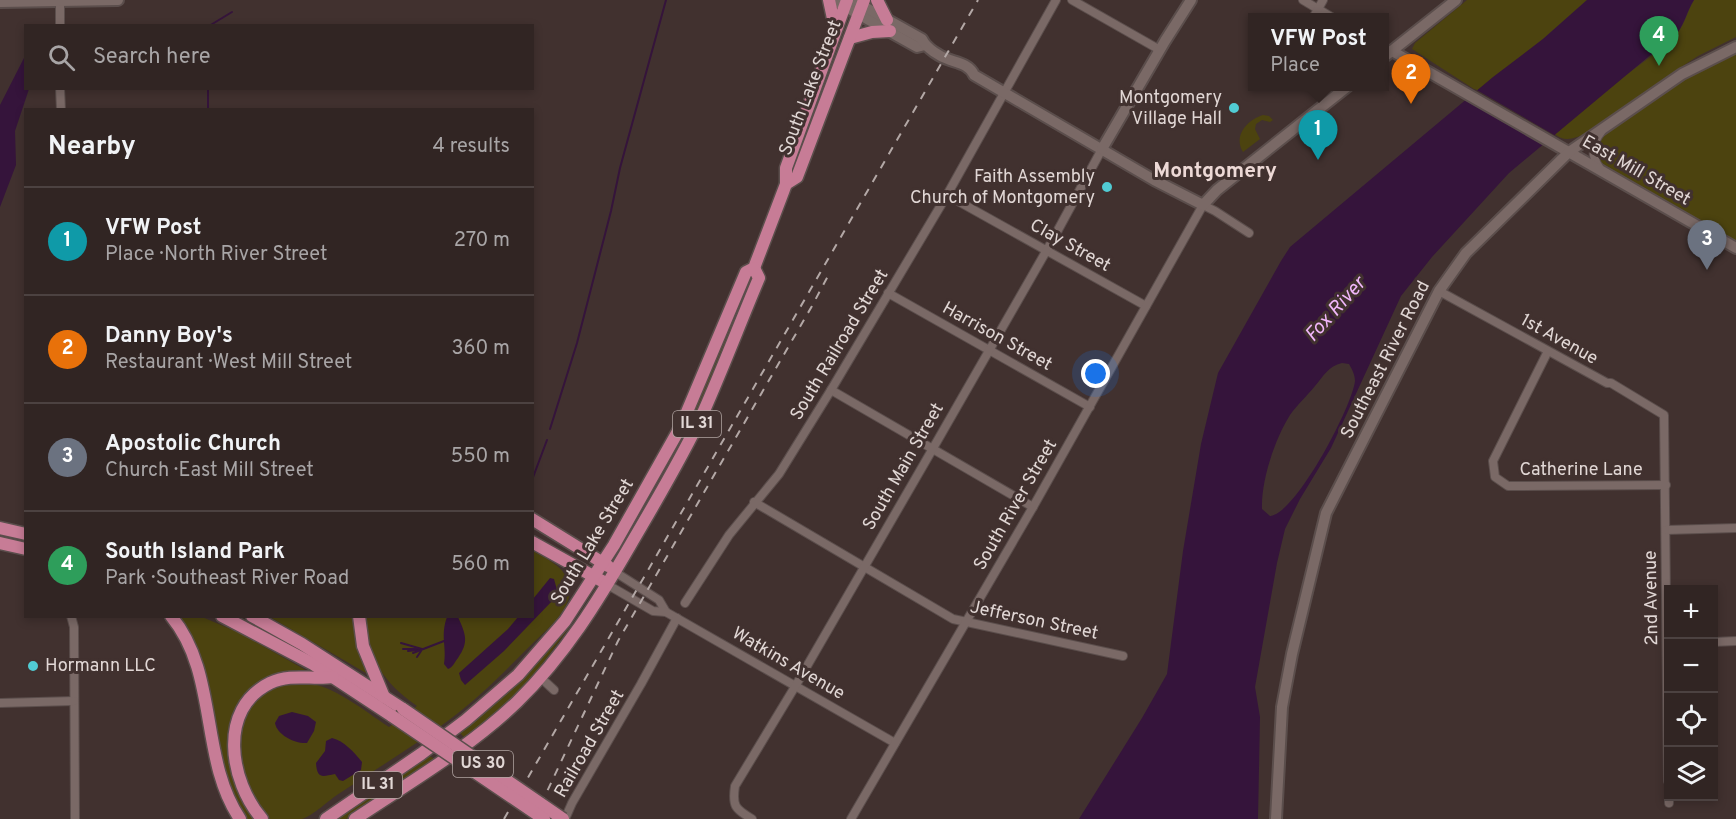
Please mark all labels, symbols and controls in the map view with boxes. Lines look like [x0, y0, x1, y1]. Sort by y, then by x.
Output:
popup [1248, 13, 1389, 91]
pin: 4 [1640, 16, 1678, 66]
street label: South Lake Street [775, 17, 847, 159]
search box [24, 24, 534, 90]
text: VFW Post [1270, 26, 1367, 53]
icon: search [45, 41, 78, 74]
text: Search here [93, 44, 211, 71]
text: Place [1270, 53, 1320, 79]
pin: 2 [1392, 54, 1430, 104]
place label: Montgomery Village Hall [1119, 87, 1222, 131]
marker: Montgomery Village Hall [1227, 101, 1241, 115]
pin: 1 [1298, 110, 1338, 160]
text: Nearby [48, 131, 136, 164]
street label: East Mill Street [1578, 131, 1694, 211]
text: 4 results [433, 134, 510, 160]
district label: Montgomery [1153, 158, 1277, 185]
place label: Faith Assembly Church of Montgomery [910, 166, 1095, 210]
marker: Faith Assembly Church of Montgomery [1100, 180, 1114, 194]
street label: Clay Street [1025, 214, 1115, 278]
text: VFW Post [105, 215, 201, 242]
pin: 3 [1688, 220, 1726, 270]
text: 1 [64, 228, 72, 254]
text: 270 m [454, 228, 510, 254]
text: Place · North River Street [105, 242, 327, 268]
street label: South Railroad Street [786, 265, 894, 425]
water label: Fox River [1300, 271, 1373, 348]
street label: Southeast River Road [1336, 277, 1436, 443]
street label: Harrison Street [938, 297, 1056, 377]
street label: 1st Avenue [1516, 309, 1602, 371]
text: Danny Boy's [105, 323, 233, 350]
text: 2 [61, 336, 74, 362]
text: 360 m [452, 336, 510, 362]
text: Restaurant · West Mill Street [105, 350, 352, 376]
your location [1081, 359, 1110, 388]
street label: South Main Street [858, 399, 950, 535]
road number: IL 31 [673, 411, 721, 437]
text: Apostolic Church [105, 431, 281, 458]
street label: South River Street [969, 435, 1063, 575]
text: 3 [62, 444, 74, 470]
text: 550 m [451, 444, 510, 470]
text: Church · East Mill Street [105, 458, 314, 484]
street label: Catherine Lane [1519, 459, 1643, 482]
street label: South Lake Street [546, 475, 640, 609]
text: South Island Park [105, 539, 285, 566]
street label: 2nd Avenue [1640, 550, 1664, 646]
text: 4 [61, 552, 74, 578]
text: 560 m [451, 552, 510, 578]
text: Park · Southeast River Road [105, 566, 349, 592]
map controls [1664, 585, 1718, 801]
button: + [1664, 585, 1718, 639]
street label: Jefferson Street [968, 596, 1100, 646]
street label: Watkins Avenue [727, 622, 849, 706]
button: − [1664, 639, 1718, 693]
place label: Hormann LLC [45, 655, 156, 678]
marker: Hormann LLC [26, 659, 40, 673]
street label: Railroad Street [550, 686, 630, 802]
button: locate [1664, 693, 1718, 747]
button: layers [1664, 747, 1718, 801]
road number: US 30 [453, 751, 513, 777]
road number: IL 31 [354, 772, 402, 798]

